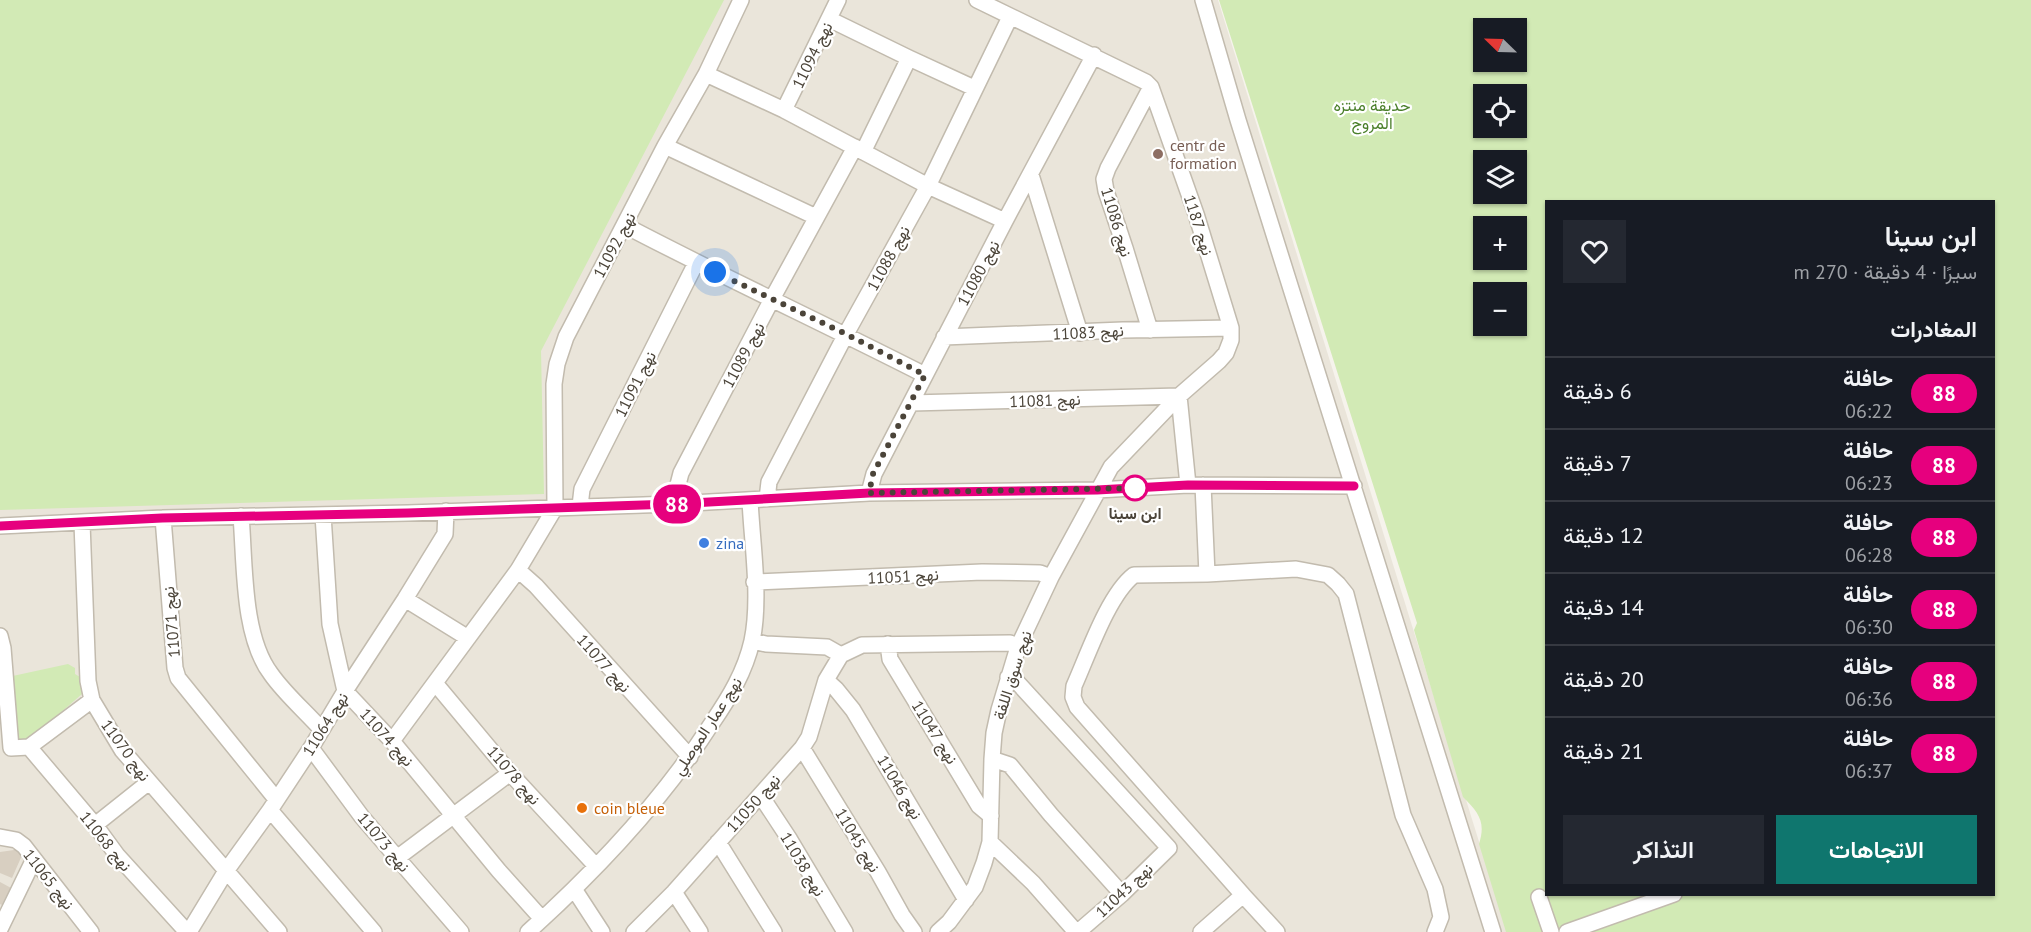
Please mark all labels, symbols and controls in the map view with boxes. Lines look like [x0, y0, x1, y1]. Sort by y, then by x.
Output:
north arrow [1473, 18, 1527, 72]
map controls [1473, 18, 1527, 336]
street label: نهج 11094 [787, 19, 838, 92]
button: locate [1473, 84, 1527, 138]
park label: حديقة منتزه المروج [1333, 95, 1411, 135]
place label: centr de formation [1170, 135, 1237, 173]
marker: centr de formation [1151, 147, 1165, 161]
button: layers [1473, 150, 1527, 204]
street label: نهج 11086 [1095, 185, 1137, 260]
street label: نهج 1187 [1178, 192, 1218, 259]
street label: نهج 11092 [588, 209, 641, 282]
button: + [1473, 216, 1527, 270]
text: ابن سينا [1884, 217, 1977, 254]
button: heart [1563, 220, 1626, 283]
street label: نهج 11088 [862, 222, 916, 295]
street label: نهج 11080 [952, 237, 1005, 310]
your location [700, 257, 730, 287]
text: سيرًا · 4 دقيقة · 270 m [1793, 259, 1977, 285]
button: − [1473, 282, 1527, 336]
text: المغادرات [1891, 315, 1977, 343]
street label: نهج 11089 [717, 319, 770, 392]
street label: نهج 11083 [1052, 320, 1124, 346]
street label: نهج 11091 [610, 348, 662, 421]
text: حافلة [1843, 364, 1893, 392]
text: 6 دقيقة [1563, 377, 1632, 405]
text: 88 [1932, 380, 1956, 407]
street label: نهج 11081 [1009, 389, 1081, 413]
text: 06:22 [1845, 398, 1893, 424]
text: حافلة [1843, 436, 1893, 464]
text: 7 دقيقة [1563, 449, 1632, 477]
text: 88 [1932, 452, 1956, 479]
text: 06:23 [1845, 470, 1893, 496]
marker: ابن سينا [1122, 475, 1148, 501]
line badge: 88 [650, 484, 704, 524]
text: 88 [665, 491, 689, 518]
place label: ابن سينا [1108, 503, 1162, 523]
text: حافلة [1843, 508, 1893, 536]
text: 12 دقيقة [1563, 521, 1644, 549]
text: 88 [1932, 524, 1956, 551]
place label: zina [716, 533, 744, 553]
marker: zina [697, 536, 711, 550]
text: 06:28 [1845, 542, 1893, 568]
street label: نهج 11051 [867, 564, 939, 590]
text: حافلة [1843, 580, 1893, 608]
street label: نهج 11071 [158, 585, 186, 658]
text: 14 دقيقة [1563, 593, 1644, 621]
text: 88 [1932, 596, 1956, 623]
text: 06:30 [1845, 614, 1893, 640]
street label: نهج سوق اللفة [988, 628, 1038, 723]
street label: نهج 11077 [571, 630, 635, 698]
text: حافلة [1843, 652, 1893, 680]
text: 20 دقيقة [1563, 665, 1644, 693]
text: 88 [1932, 668, 1956, 695]
street label: نهج عمار الموصلي [668, 673, 749, 781]
text: 06:36 [1845, 686, 1893, 712]
street label: نهج 11064 [298, 688, 354, 761]
street label: نهج 11047 [906, 696, 962, 769]
street label: نهج 11074 [354, 704, 418, 772]
street label: نهج 11070 [95, 715, 155, 786]
text: حافلة [1843, 724, 1893, 752]
text: 21 دقيقة [1563, 737, 1644, 765]
text: 88 [1932, 740, 1956, 767]
street label: نهج 11078 [482, 741, 545, 810]
street label: نهج 11046 [871, 751, 927, 824]
text: 06:37 [1845, 758, 1893, 784]
street label: نهج 11050 [722, 770, 786, 838]
place label: coin bleue [594, 798, 665, 818]
marker: coin bleue [575, 801, 589, 815]
street label: نهج 11045 [829, 804, 885, 877]
street label: نهج 11068 [74, 807, 136, 876]
street label: نهج 11073 [352, 808, 415, 877]
button: التذاكر [1563, 815, 1764, 884]
button: الاتجاهات [1776, 815, 1977, 884]
street label: نهج 11038 [774, 828, 830, 901]
street label: نهج 11065 [18, 845, 79, 915]
street label: نهج 11043 [1091, 858, 1158, 923]

